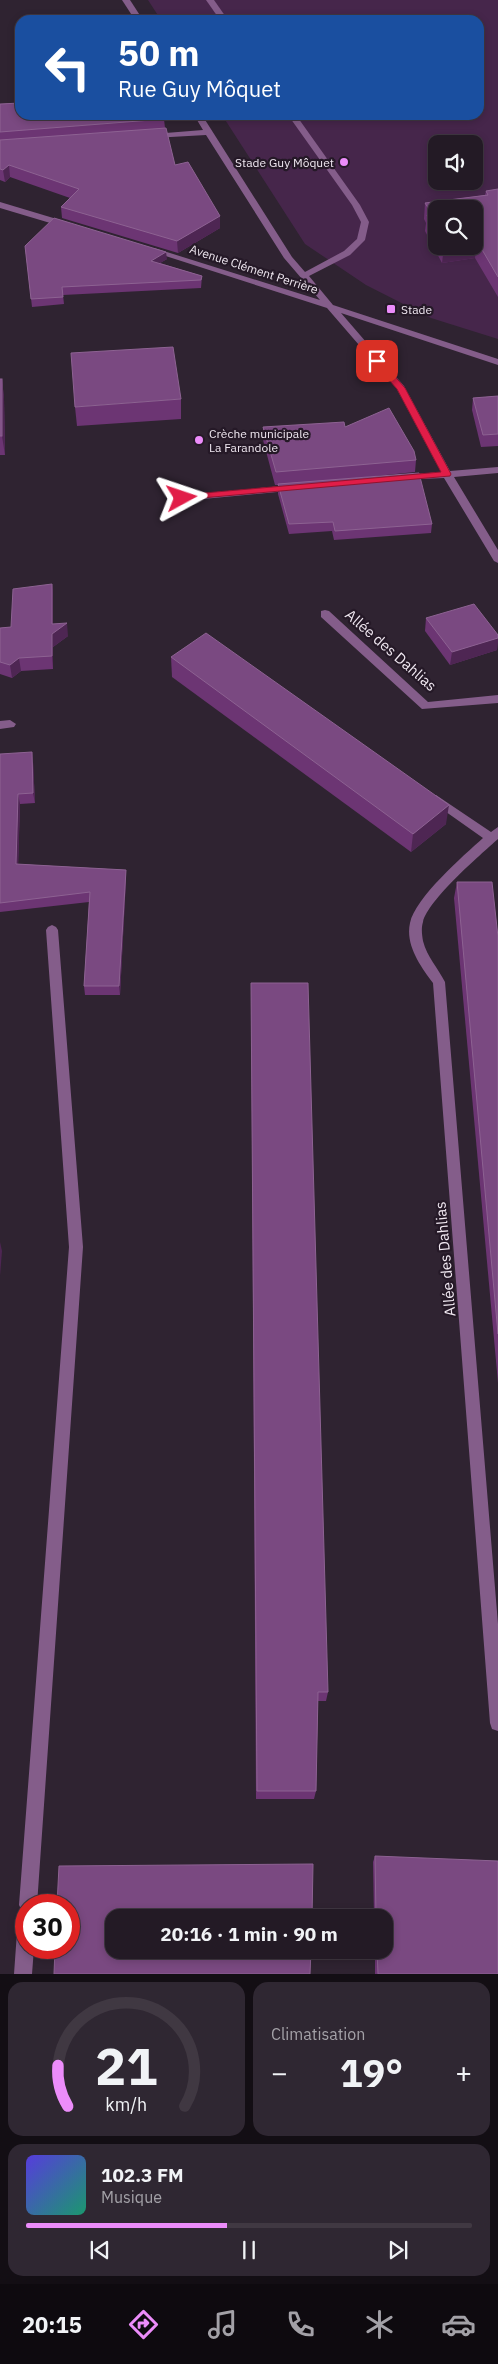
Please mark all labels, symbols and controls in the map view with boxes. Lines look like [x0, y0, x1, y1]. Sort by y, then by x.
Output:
text: 50 m [118, 30, 200, 76]
icon: left [35, 35, 100, 100]
text: Rue Guy Môquet [118, 74, 281, 103]
map controls [428, 135, 483, 255]
button: sound [428, 135, 483, 190]
place label: Stade Guy Môquet [235, 155, 334, 170]
marker: Stade Guy Môquet [338, 156, 350, 168]
button: search [428, 200, 483, 255]
street label: Avenue Clément Perrière [188, 241, 320, 297]
place label: Stade [401, 302, 433, 317]
marker: Stade [385, 303, 397, 315]
pin [356, 340, 398, 382]
icon: arrive [363, 347, 391, 375]
place label: Crèche municipale La Farandole [209, 426, 309, 455]
marker: Crèche municipale La Farandole [193, 434, 205, 446]
position arrow [155, 471, 207, 523]
street label: Allée des Dahlias [341, 605, 441, 695]
street label: Allée des Dahlias [431, 1201, 459, 1317]
speed limit sign: 30 [15, 1894, 80, 1959]
text: 20:16 · 1 min · 90 m [160, 1922, 338, 1946]
text: Climatisation [271, 2024, 365, 2044]
text: 21 [95, 2032, 158, 2099]
text: 19° [340, 2048, 403, 2097]
text: − [271, 2054, 288, 2091]
text: + [455, 2054, 472, 2091]
text: km/h [106, 2093, 148, 2116]
text: 102.3 FM [101, 2163, 184, 2187]
text: Musique [101, 2187, 162, 2207]
icon: previous [86, 2236, 114, 2264]
icon: pause [235, 2236, 263, 2264]
icon: next [384, 2236, 412, 2264]
icon: directions [126, 2307, 161, 2342]
icon: music [205, 2307, 240, 2342]
icon: phone [283, 2307, 318, 2342]
icon: climate [362, 2307, 397, 2342]
icon: car [441, 2307, 476, 2342]
text: 20:15 [22, 2310, 82, 2339]

